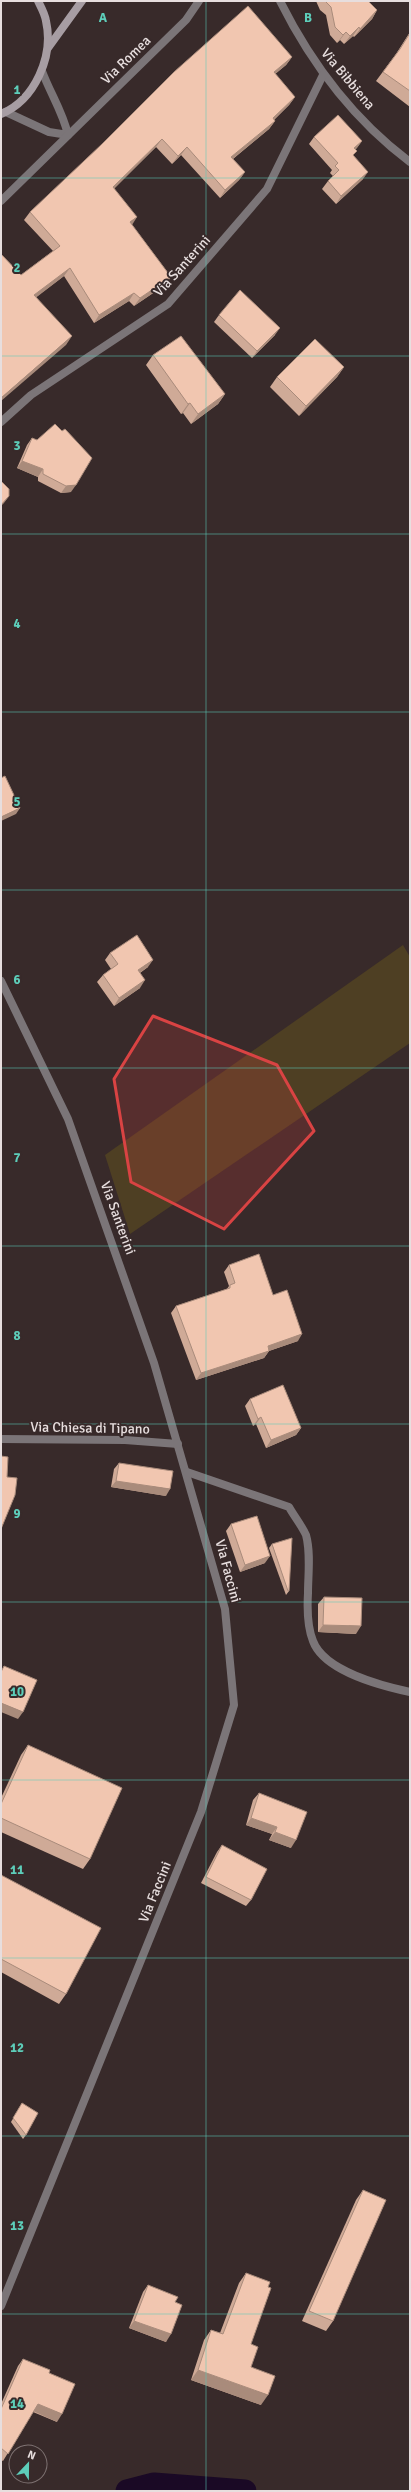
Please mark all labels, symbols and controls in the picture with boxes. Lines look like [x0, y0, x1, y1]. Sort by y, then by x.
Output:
text: A [99, 10, 108, 26]
text: B [304, 10, 312, 26]
street label: Via Romea [98, 32, 154, 88]
street label: Via Bibbiena [318, 45, 378, 113]
text: 1 [13, 82, 21, 98]
street label: Via Santerini [150, 232, 214, 300]
text: 2 [13, 260, 21, 276]
text: 3 [13, 438, 21, 454]
text: 4 [13, 616, 21, 632]
text: 5 [13, 794, 21, 810]
text: 6 [13, 972, 21, 988]
text: 7 [13, 1150, 21, 1166]
street label: Via Santerini [97, 1179, 139, 1257]
text: 8 [13, 1328, 21, 1344]
street label: Via Chiesa di Tipano [30, 1418, 150, 1438]
text: 9 [13, 1506, 21, 1522]
street label: Via Faccini [211, 1538, 245, 1604]
text: 10 [10, 1684, 24, 1700]
street label: Via Faccini [135, 1859, 175, 1925]
text: 11 [10, 1862, 24, 1878]
text: 12 [10, 2040, 24, 2056]
text: 13 [10, 2218, 24, 2234]
text: 14 [10, 2396, 24, 2412]
north arrow [8, 2444, 48, 2484]
text: N [26, 2448, 38, 2463]

